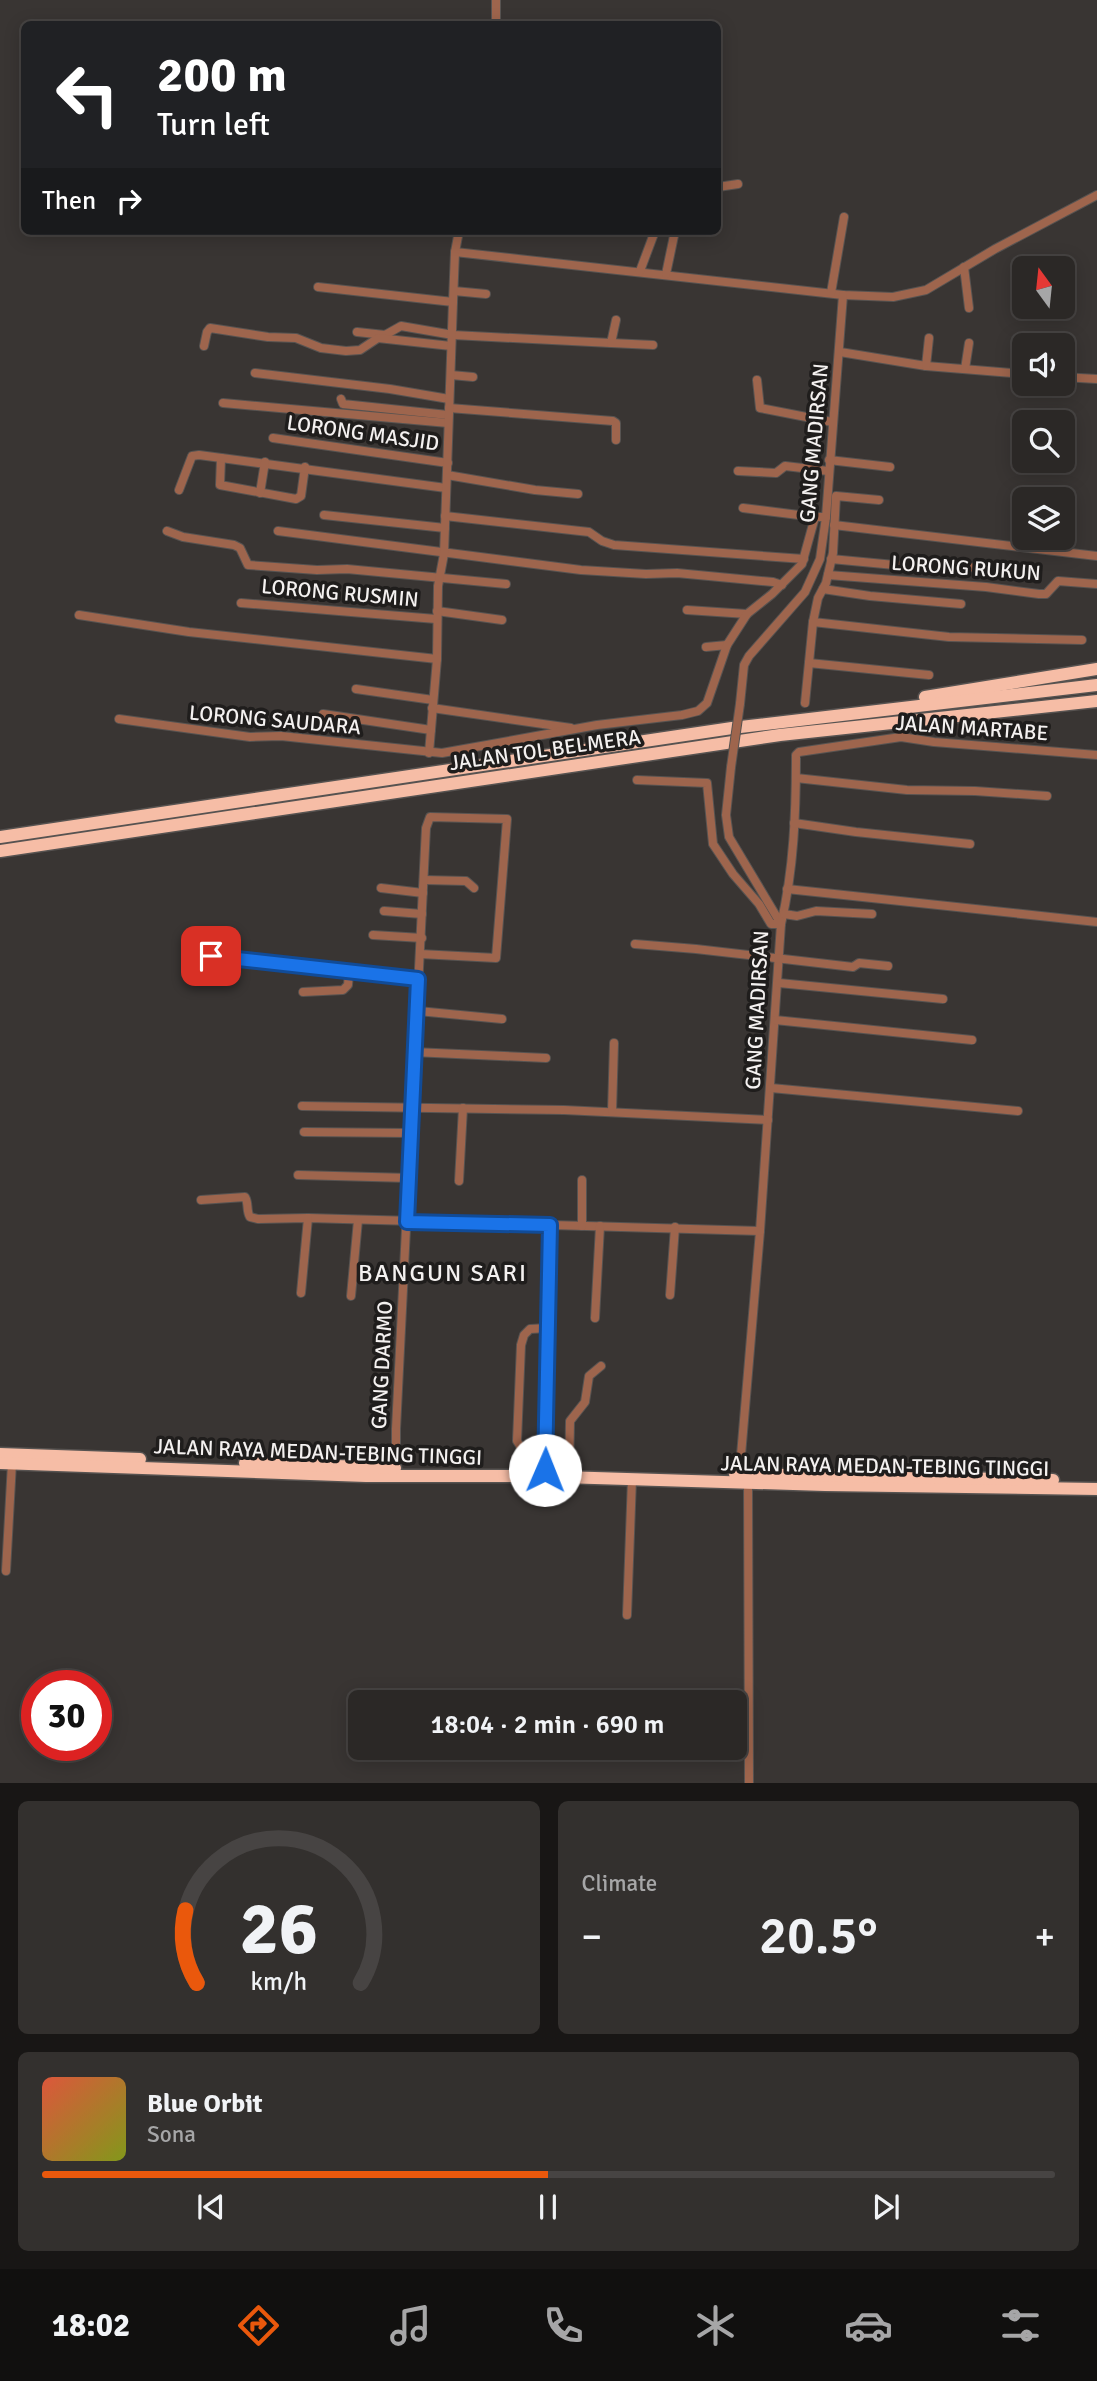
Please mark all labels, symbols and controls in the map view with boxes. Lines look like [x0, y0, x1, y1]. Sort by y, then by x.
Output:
text: 200 m [157, 45, 287, 105]
icon: left [42, 49, 133, 140]
text: Turn left [157, 105, 270, 144]
icon: right [110, 182, 148, 220]
text: Then [42, 185, 96, 217]
north arrow [1012, 256, 1074, 318]
map controls [1012, 256, 1075, 550]
button: sound [1012, 333, 1075, 396]
street label: GANG MADIRSAN [794, 362, 834, 524]
street label: LORONG MASJID [285, 409, 441, 457]
button: search [1012, 410, 1075, 473]
button: layers [1012, 487, 1075, 550]
street label: LORONG RUKUN [890, 550, 1042, 586]
street label: LORONG RUSMIN [260, 573, 420, 613]
street label: LORONG SAUDARA [188, 700, 362, 740]
street label: JALAN MARTABE [895, 710, 1049, 746]
street label: JALAN TOL BELMERA [448, 724, 642, 776]
pin [181, 926, 241, 986]
street label: GANG MADIRSAN [740, 930, 774, 1090]
icon: arrive [192, 937, 230, 975]
district label: BANGUN SARI [358, 1258, 528, 1288]
street label: GANG DARMO [366, 1300, 398, 1430]
street label: JALAN RAYA MEDAN-TEBING TINGGI [153, 1433, 483, 1471]
position arrow [508, 1433, 582, 1507]
street label: JALAN RAYA MEDAN-TEBING TINGGI [721, 1450, 1049, 1482]
speed limit sign: 30 [21, 1670, 112, 1761]
text: 18:04 · 2 min · 690 m [431, 1709, 664, 1741]
text: Climate [582, 1869, 657, 1898]
text: 26 [239, 1886, 318, 1975]
text: 20.5° [759, 1904, 878, 1968]
text: − [582, 1913, 602, 1960]
text: + [1034, 1913, 1055, 1960]
text: km/h [250, 1966, 307, 1997]
text: Blue Orbit [147, 2088, 263, 2120]
text: Sona [147, 2120, 196, 2149]
icon: previous [192, 2188, 230, 2226]
icon: pause [529, 2188, 567, 2226]
icon: next [867, 2188, 905, 2226]
icon: directions [234, 2301, 283, 2350]
icon: music [386, 2301, 435, 2350]
icon: phone [539, 2301, 588, 2350]
icon: climate [691, 2301, 740, 2350]
icon: car [844, 2301, 893, 2350]
icon: filters [996, 2301, 1045, 2350]
text: 18:02 [52, 2306, 130, 2345]

